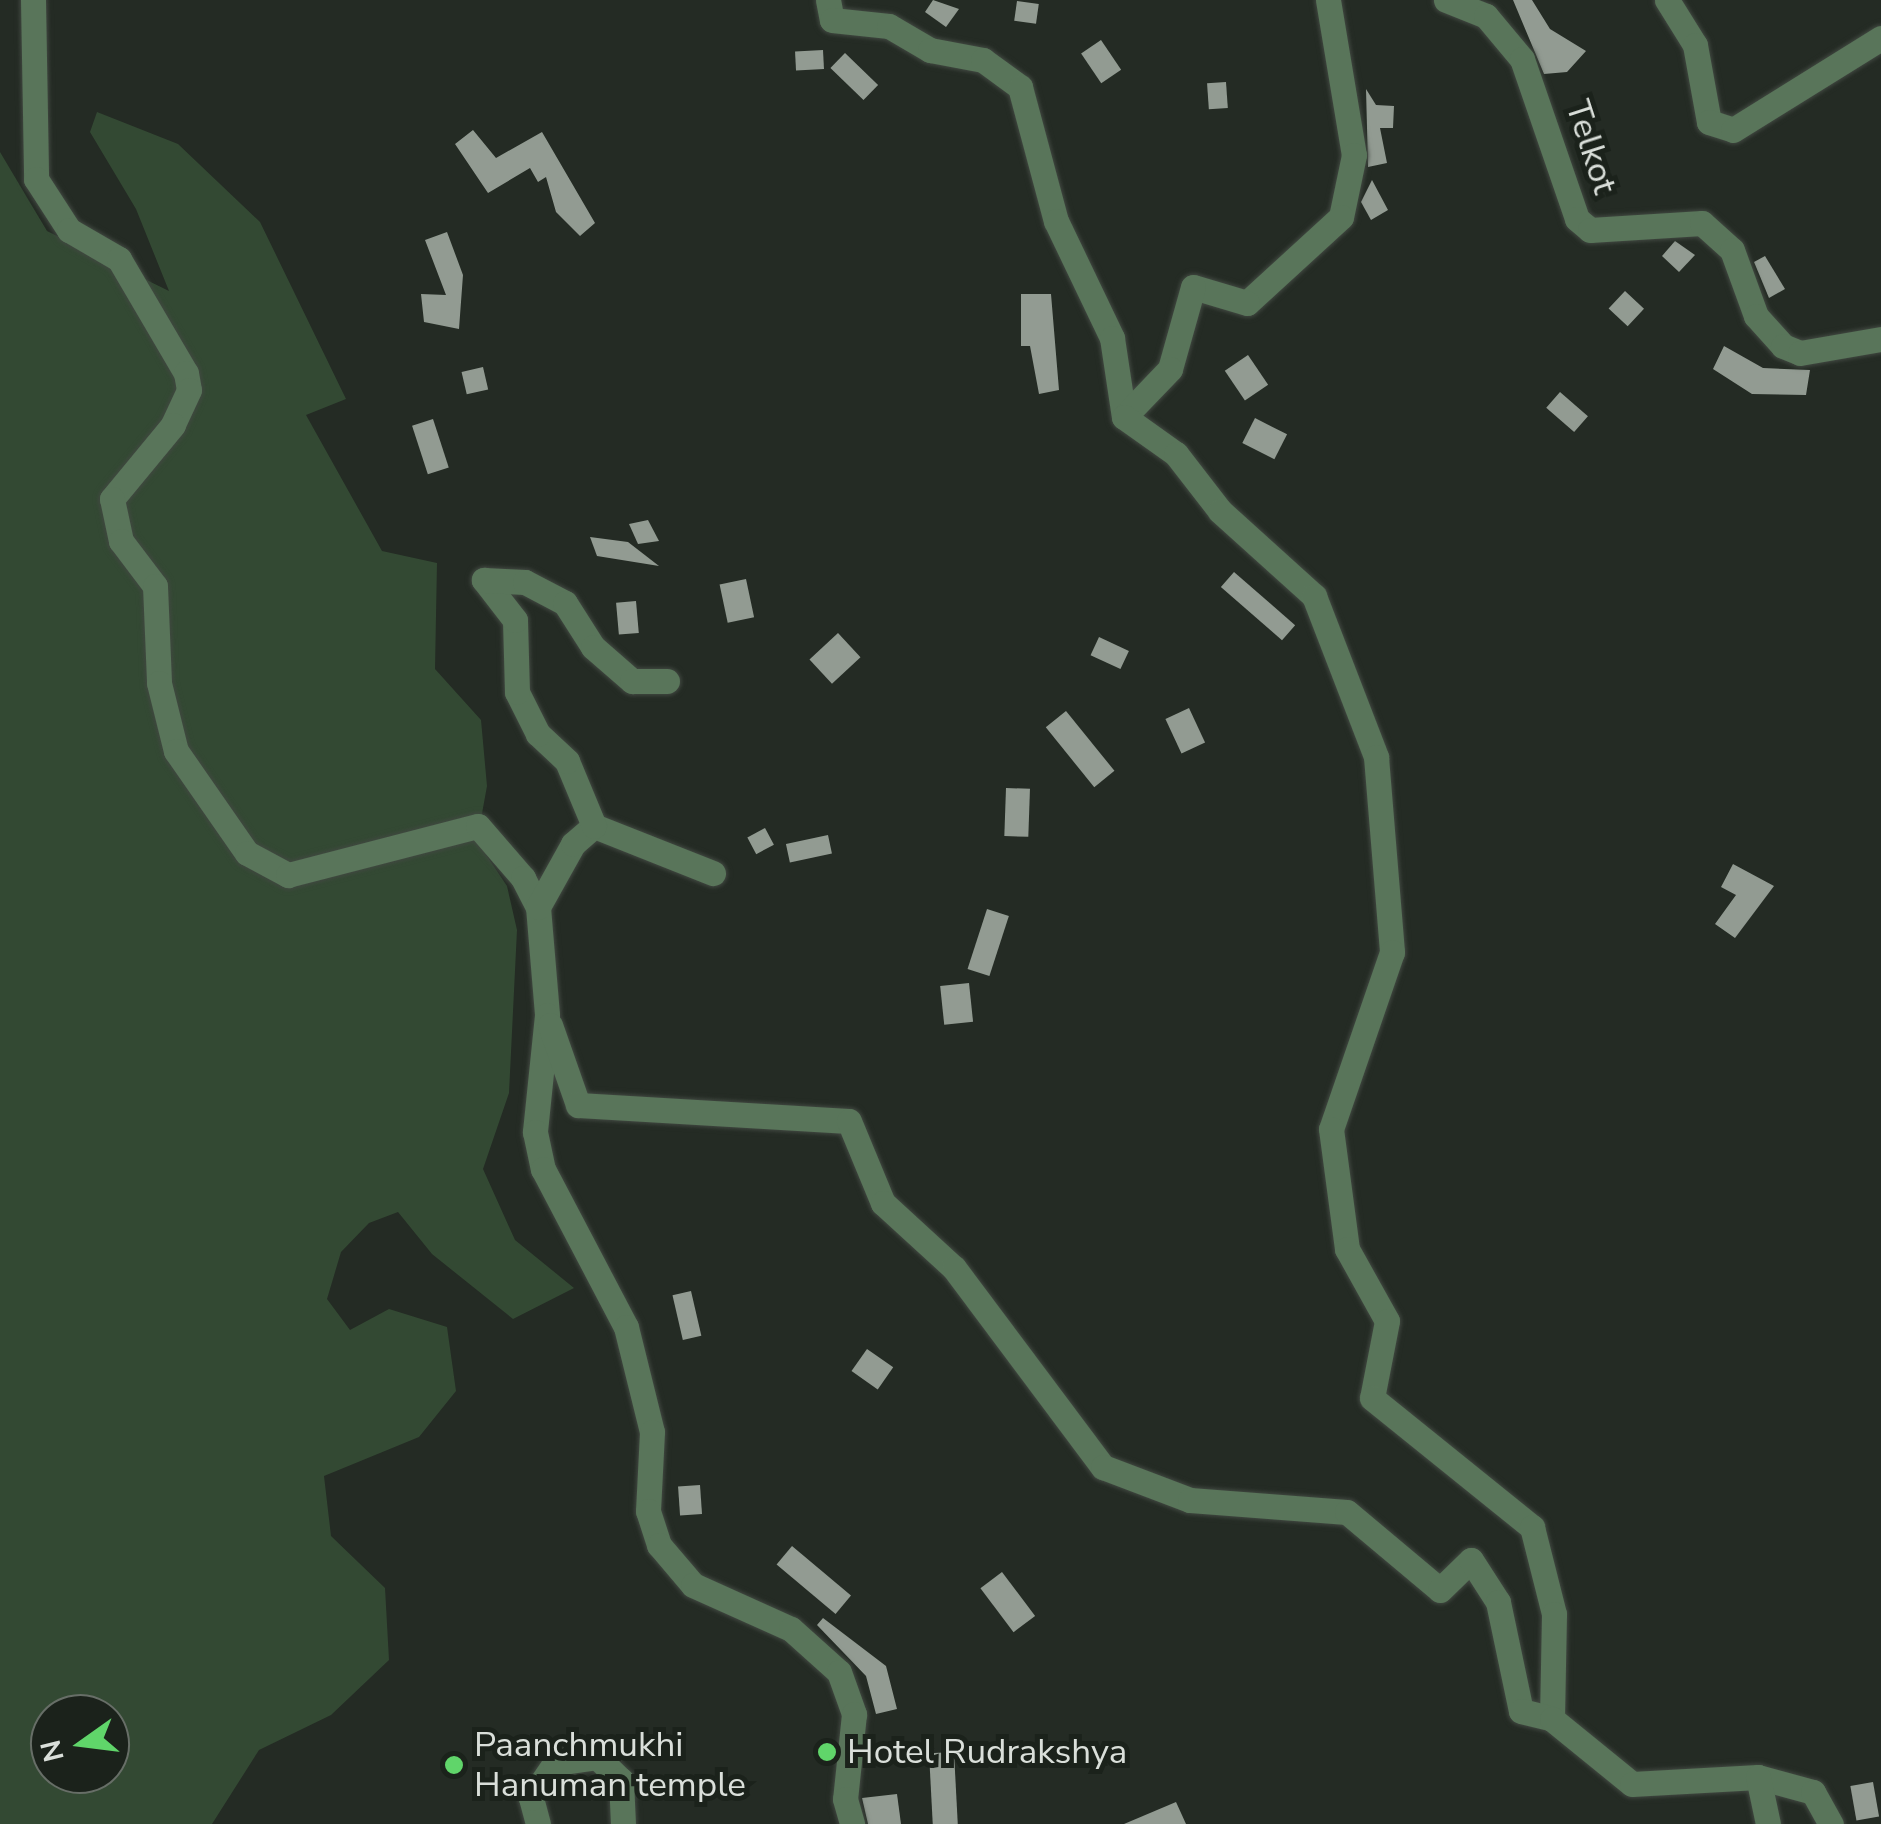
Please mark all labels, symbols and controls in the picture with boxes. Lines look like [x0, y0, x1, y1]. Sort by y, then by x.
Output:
street label: Telkot [1556, 95, 1626, 199]
north arrow [30, 1694, 130, 1794]
place label: Paanchmukhi Hanuman temple [474, 1724, 746, 1806]
place label: Hotel Rudrakshya [847, 1731, 1127, 1773]
text: N [32, 1736, 74, 1766]
marker: Hotel Rudrakshya [816, 1741, 838, 1763]
marker: Paanchmukhi Hanuman temple [443, 1754, 465, 1776]

